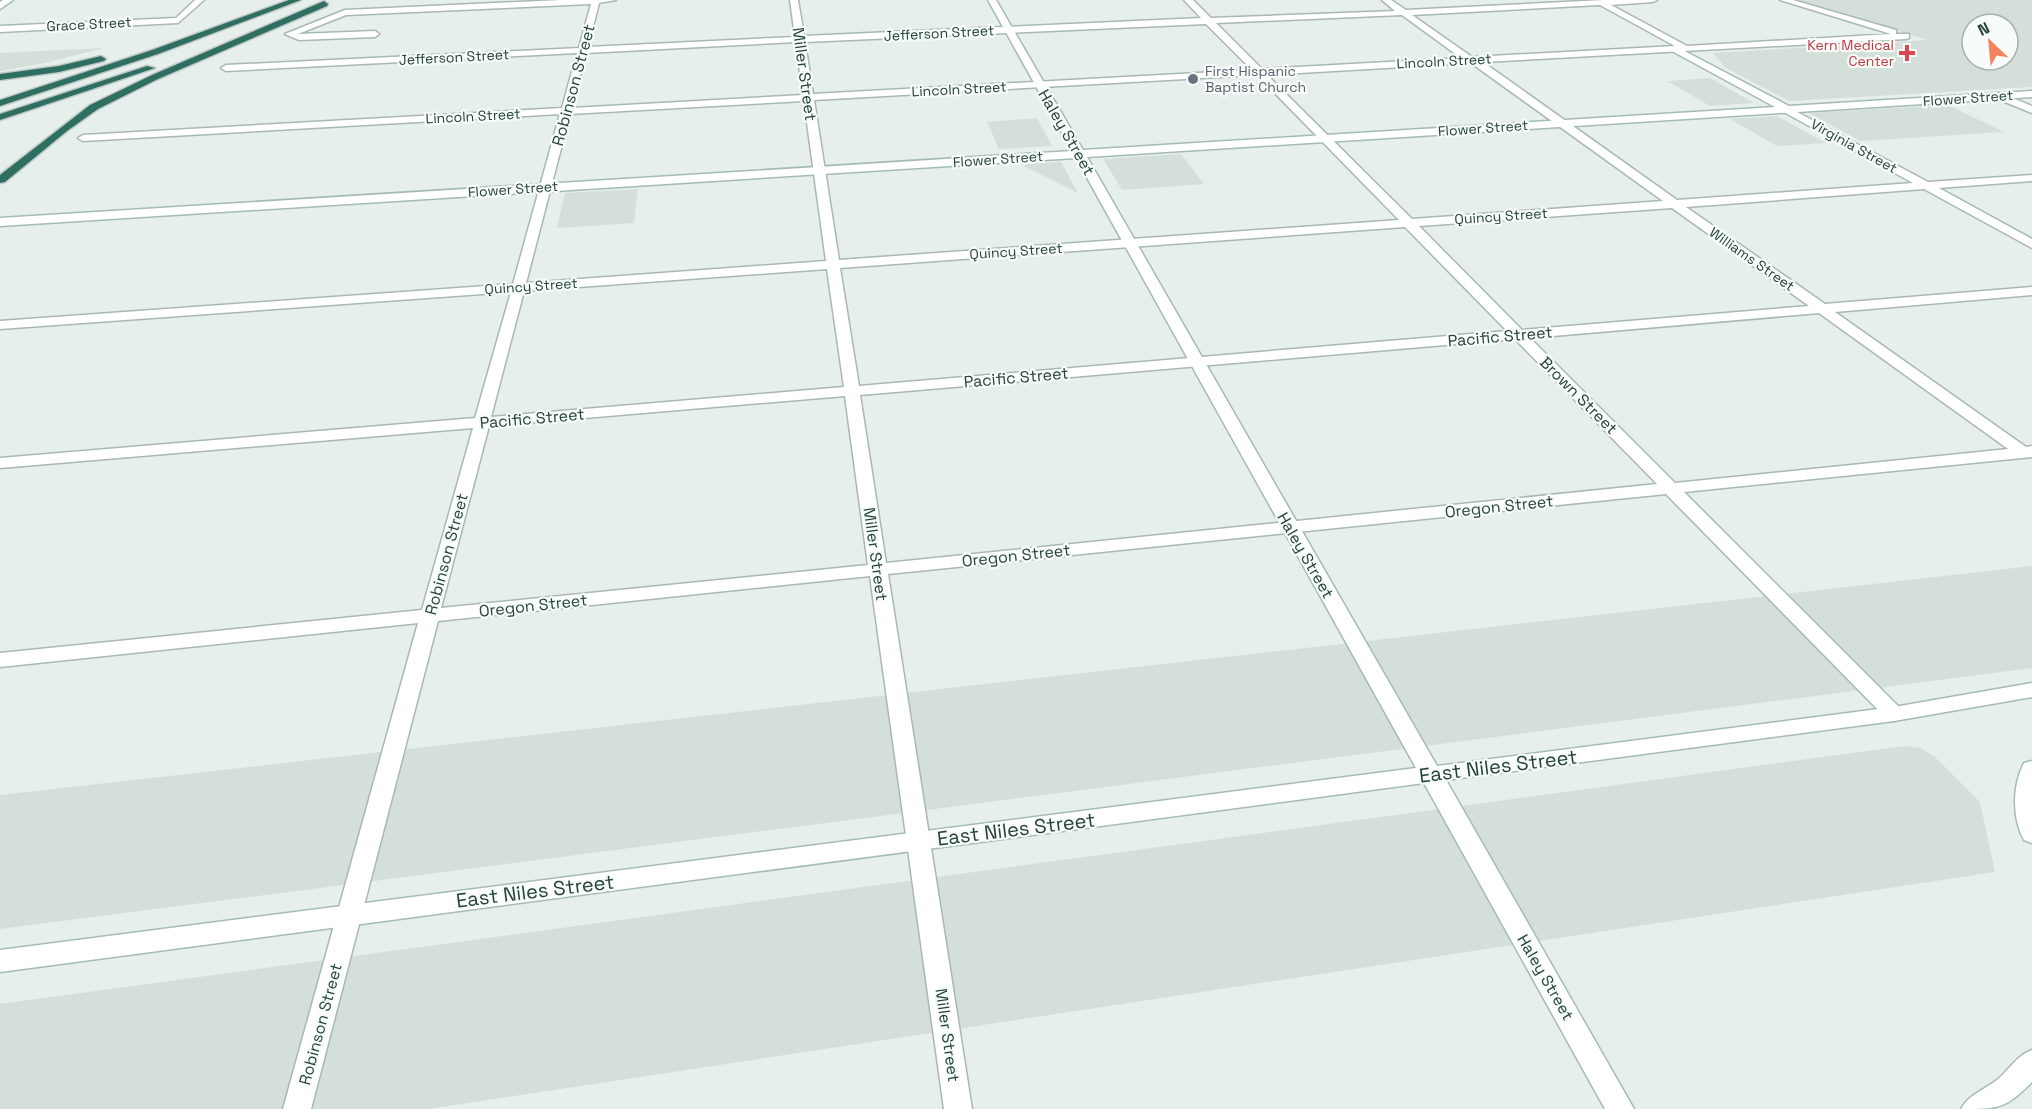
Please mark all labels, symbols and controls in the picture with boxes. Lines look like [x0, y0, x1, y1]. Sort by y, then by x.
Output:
north arrow [1960, 12, 2020, 72]
street label: Grace Street [46, 13, 132, 35]
text: N [1974, 17, 1993, 41]
street label: Jefferson Street [883, 21, 995, 45]
street label: Robinson Street [547, 22, 600, 148]
street label: Miller Street [788, 26, 821, 122]
place label: Kern Medical Center [1807, 36, 1894, 70]
marker: Kern Medical Center [1898, 44, 1916, 62]
street label: Jefferson Street [398, 45, 510, 69]
street label: Lincoln Street [1396, 50, 1492, 72]
place label: First Hispanic Baptist Church [1205, 62, 1306, 96]
marker: First Hispanic Baptist Church [1186, 72, 1200, 86]
street label: Lincoln Street [911, 78, 1007, 100]
street label: Haley Street [1034, 85, 1100, 179]
street label: Flower Street [1922, 86, 2014, 110]
street label: Lincoln Street [425, 105, 521, 127]
street label: Virginia Street [1808, 115, 1900, 177]
street label: Flower Street [1437, 116, 1529, 140]
street label: Flower Street [952, 147, 1044, 171]
street label: Flower Street [467, 177, 559, 201]
street label: Quincy Street [1454, 204, 1548, 228]
street label: Williams Street [1706, 223, 1798, 295]
street label: Quincy Street [969, 239, 1063, 263]
street label: Quincy Street [484, 274, 578, 298]
street label: Pacific Street [1447, 321, 1553, 352]
street label: Brown Street [1535, 352, 1622, 439]
street label: Pacific Street [963, 362, 1069, 393]
street label: Pacific Street [479, 403, 585, 434]
street label: Oregon Street [1444, 490, 1554, 523]
street label: Robinson Street [420, 491, 473, 617]
street label: Miller Street [859, 506, 892, 602]
street label: Haley Street [1273, 508, 1339, 602]
street label: Oregon Street [961, 539, 1071, 572]
street label: Oregon Street [478, 589, 588, 622]
street label: East Niles Street [1417, 743, 1579, 789]
street label: East Niles Street [935, 806, 1097, 852]
street label: East Niles Street [454, 868, 616, 914]
street label: Haley Street [1513, 930, 1579, 1024]
street label: Robinson Street [294, 961, 347, 1087]
street label: Miller Street [931, 987, 964, 1083]

